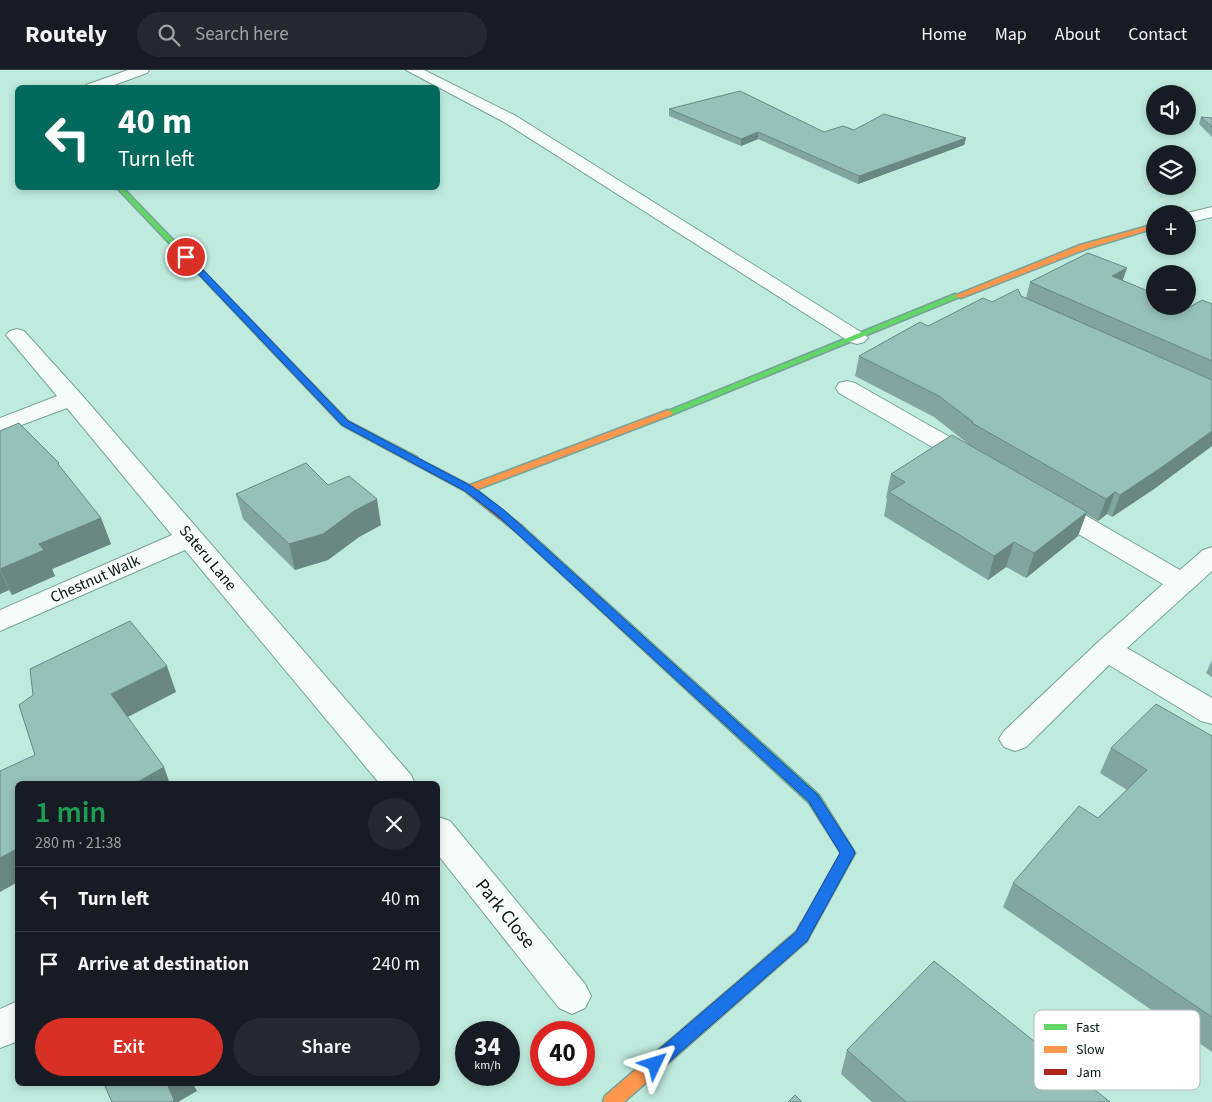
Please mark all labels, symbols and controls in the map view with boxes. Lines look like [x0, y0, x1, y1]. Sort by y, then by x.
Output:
search box [137, 12, 487, 57]
text: Routely [25, 17, 107, 52]
icon: search [155, 21, 183, 49]
text: Search here [195, 21, 289, 48]
text: Home [921, 22, 967, 47]
text: Map [995, 22, 1027, 47]
text: About [1055, 22, 1100, 47]
text: Contact [1128, 22, 1187, 47]
map controls [1146, 85, 1196, 315]
button: sound [1146, 85, 1196, 135]
text: 40 m [118, 97, 192, 147]
icon: left [35, 105, 100, 170]
text: Turn left [118, 143, 194, 175]
button: layers [1146, 145, 1196, 195]
button: + [1146, 205, 1196, 255]
pin [165, 236, 207, 278]
icon: arrive [172, 243, 200, 271]
button: − [1146, 265, 1196, 315]
street label: Sateru Lane [174, 520, 242, 596]
street label: Chestnut Walk [47, 549, 143, 609]
text: 1 min [35, 791, 106, 834]
button: close [368, 798, 420, 850]
text: 280 m · 21:38 [35, 832, 122, 854]
street label: Park Close [468, 873, 542, 955]
icon: left [35, 885, 63, 913]
text: Turn left [78, 886, 149, 913]
text: 40 m [382, 886, 420, 913]
icon: arrive [35, 950, 63, 978]
text: Arrive at destination [78, 951, 249, 978]
text: 240 m [372, 951, 420, 978]
legend [1034, 1010, 1200, 1090]
button: Exit [35, 1018, 223, 1076]
button: Share [233, 1018, 420, 1076]
text: Fast [1076, 1018, 1100, 1038]
speed limit sign: 40 [530, 1021, 595, 1086]
text: 34 [474, 1029, 501, 1065]
position arrow [628, 1037, 680, 1089]
text: Slow [1076, 1040, 1105, 1060]
text: km/h [474, 1057, 501, 1074]
text: Jam [1076, 1063, 1101, 1083]

